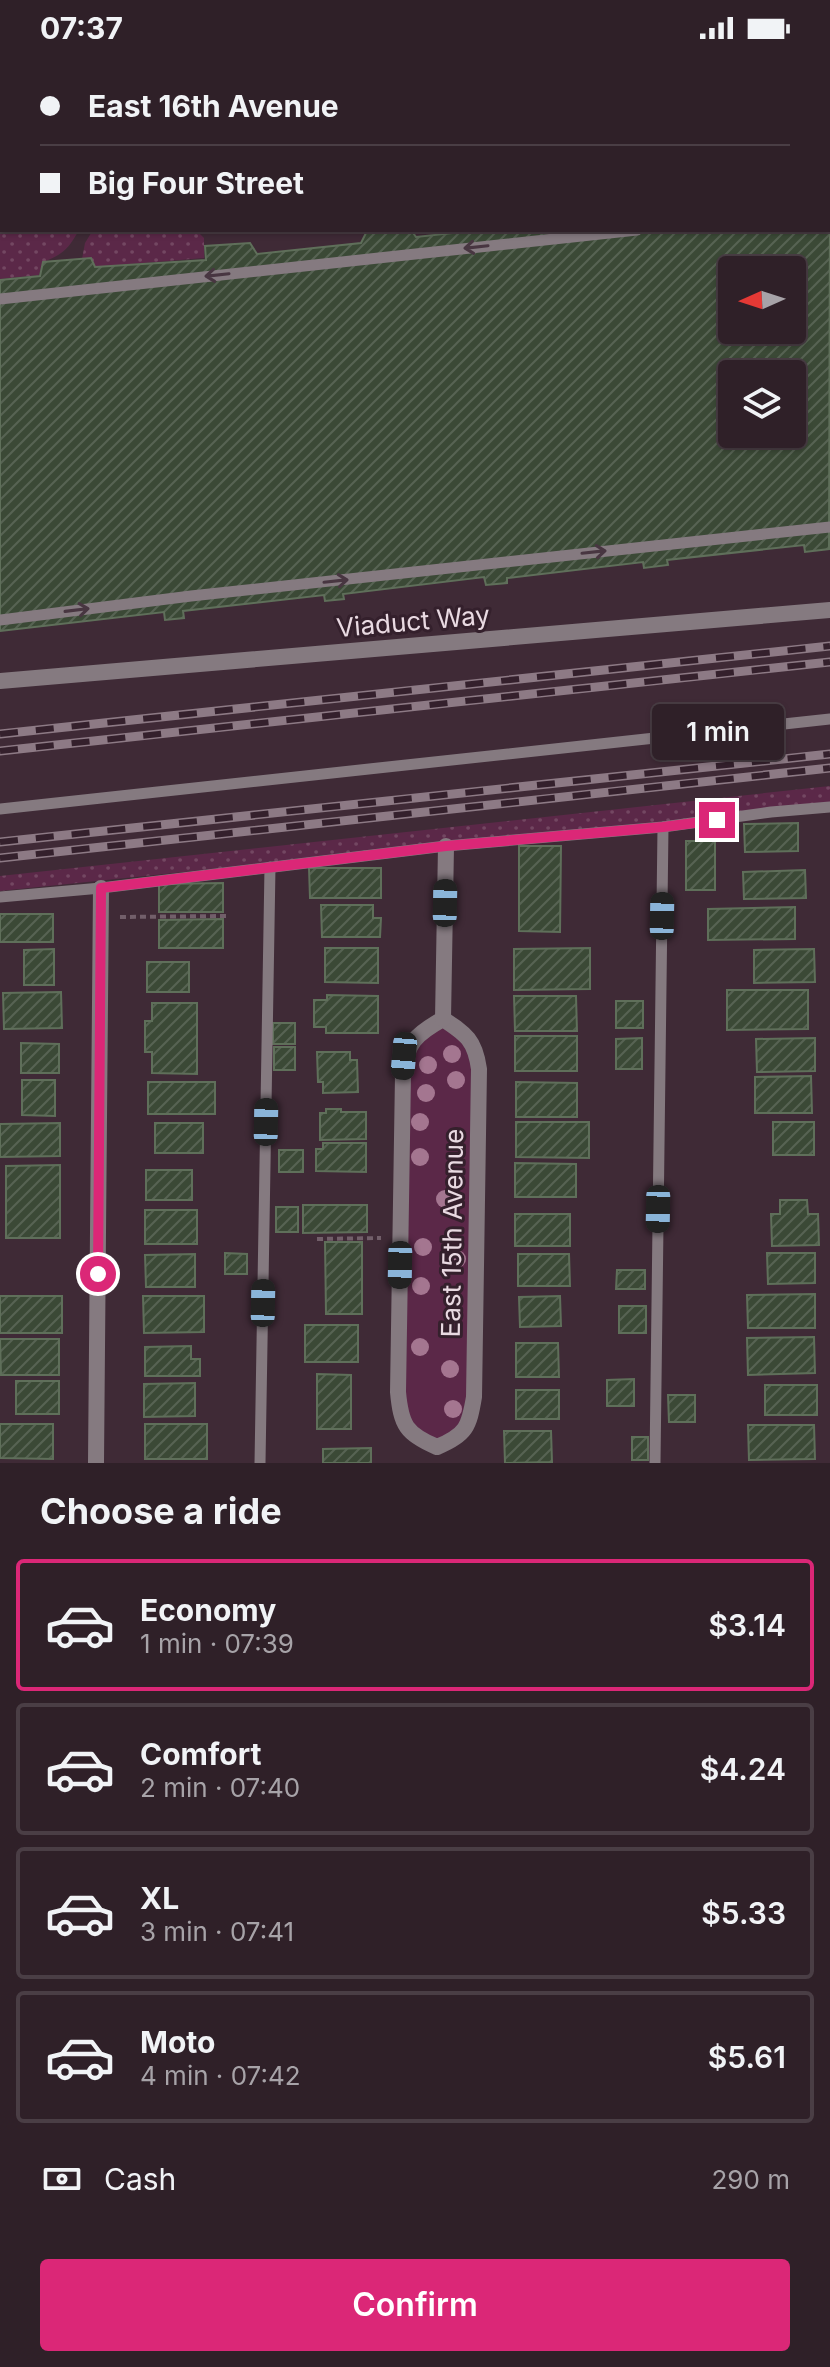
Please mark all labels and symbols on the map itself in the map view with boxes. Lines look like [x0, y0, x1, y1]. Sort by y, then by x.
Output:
one-way arrow [463, 240, 490, 255]
north arrow [718, 256, 806, 344]
one-way arrow [204, 268, 231, 283]
one-way arrow [580, 545, 607, 560]
one-way arrow [322, 574, 349, 589]
street label: Viaduct Way [335, 599, 491, 643]
one-way arrow [63, 602, 90, 617]
callout: 1 min [651, 704, 783, 760]
route end [699, 802, 735, 838]
car [433, 879, 457, 927]
car [650, 892, 674, 940]
car [390, 1031, 418, 1081]
car [254, 1098, 278, 1146]
street label: East 15th Avenue [435, 1128, 469, 1338]
car [646, 1185, 670, 1233]
car [388, 1241, 412, 1289]
route start [80, 1256, 116, 1292]
car [251, 1279, 275, 1327]

